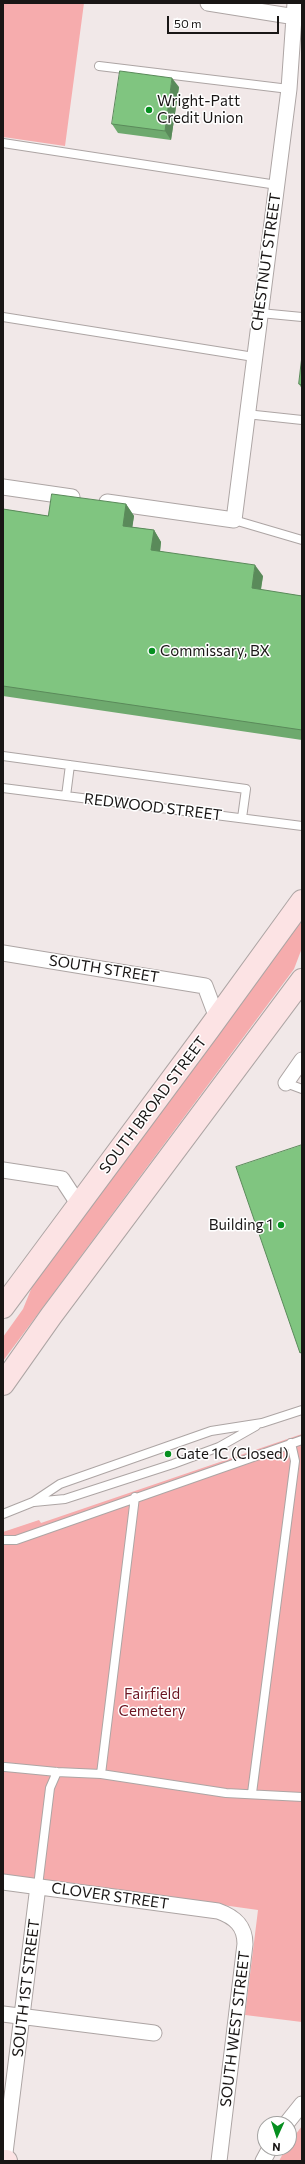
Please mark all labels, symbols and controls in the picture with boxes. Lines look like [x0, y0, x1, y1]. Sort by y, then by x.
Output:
scale bar [169, 8, 281, 34]
text: 50 m [174, 16, 202, 30]
place label: Wright-Patt Credit Union [157, 92, 243, 127]
marker: Wright-Patt Credit Union [144, 105, 154, 115]
street label: CHESTNUT STREET [247, 192, 285, 332]
place label: Commissary, BX [160, 642, 270, 660]
marker: Commissary, BX [147, 646, 157, 656]
street label: REDWOOD STREET [83, 790, 223, 824]
street label: SOUTH STREET [48, 951, 160, 987]
street label: SOUTH BROAD STREET [96, 1033, 210, 1177]
place label: Building 1 [209, 1216, 273, 1234]
marker: Building 1 [276, 1220, 286, 1230]
place label: Gate 1C (Closed) [176, 1445, 289, 1463]
marker: Gate 1C (Closed) [163, 1449, 173, 1459]
park label: Fairfield Cemetery [119, 1685, 185, 1720]
street label: CLOVER STREET [50, 1879, 170, 1913]
street label: SOUTH 1ST STREET [9, 1918, 43, 2058]
street label: SOUTH WEST STREET [217, 1950, 253, 2108]
north arrow [257, 2116, 297, 2156]
text: N [272, 2141, 281, 2154]

